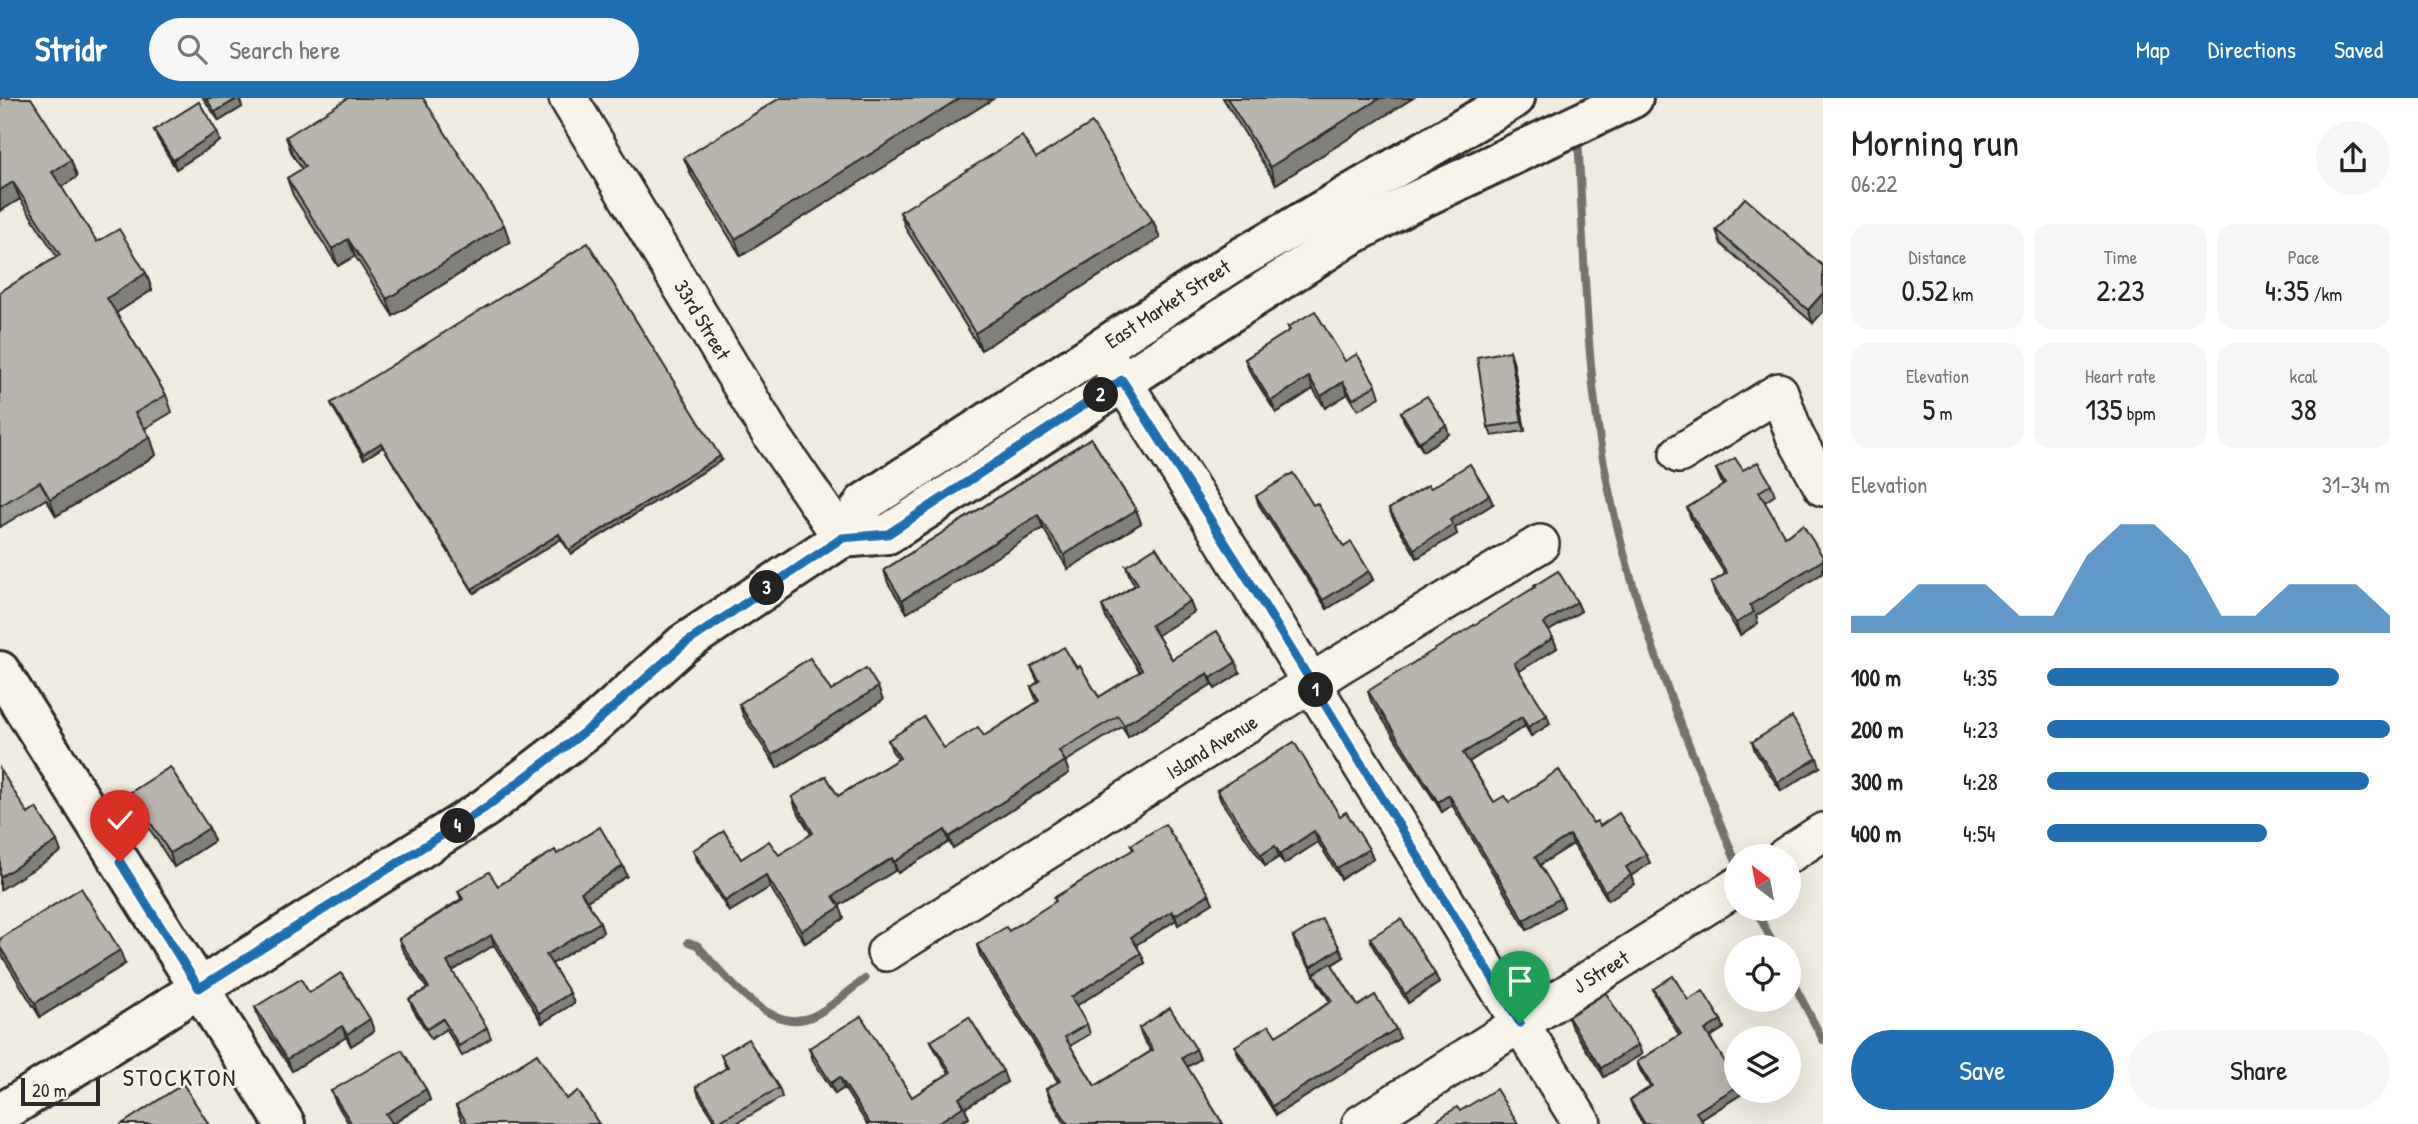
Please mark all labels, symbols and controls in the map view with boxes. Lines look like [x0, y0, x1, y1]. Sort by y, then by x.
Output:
search box [149, 18, 639, 81]
text: Stridr [35, 27, 107, 71]
icon: search [173, 30, 211, 68]
text: Search here [229, 32, 340, 67]
text: Map [2136, 33, 2170, 65]
text: Directions [2208, 33, 2296, 65]
text: Saved [2334, 33, 2383, 65]
text: Morning run [1851, 116, 2019, 168]
button: share [2316, 121, 2390, 195]
text: 06:22 [1851, 168, 1897, 199]
text: Distance [1908, 244, 1967, 270]
text: Time [2104, 244, 2137, 270]
text: Pace [2288, 244, 2319, 270]
street label: East Market Street [1099, 252, 1237, 355]
text: 0.52 [1902, 270, 1948, 310]
text: 2:23 [2096, 270, 2145, 310]
text: 4:35 [2265, 270, 2309, 310]
street label: 33rd Street [667, 274, 738, 366]
text: km [1948, 281, 1973, 307]
text: /km [2309, 281, 2342, 307]
text: Elevation [1906, 363, 1969, 389]
text: Heart rate [2085, 363, 2156, 389]
text: kcal [2290, 363, 2317, 389]
pin: 2 [1084, 378, 1118, 412]
text: 2 [1096, 381, 1105, 407]
text: 5 [1923, 389, 1935, 429]
text: 135 [2085, 389, 2122, 429]
text: 38 [2290, 389, 2317, 429]
text: m [1935, 400, 1953, 426]
text: bpm [2122, 400, 2156, 426]
text: Elevation [1851, 469, 1927, 500]
text: 31–34 m [2322, 469, 2390, 500]
pin: 3 [750, 570, 784, 606]
text: 3 [762, 574, 771, 600]
text: 100 m [1851, 662, 1901, 693]
text: 4:35 [1963, 662, 1997, 693]
pin: 1 [1298, 672, 1334, 708]
text: 1 [1312, 676, 1319, 702]
street label: Island Avenue [1161, 707, 1263, 786]
text: 200 m [1851, 714, 1903, 745]
text: 4:23 [1963, 714, 1998, 745]
text: 300 m [1851, 766, 1903, 797]
text: 4:28 [1963, 766, 1998, 797]
pin [90, 790, 150, 862]
icon: check [101, 801, 139, 839]
pin: 4 [440, 808, 476, 844]
text: 4 [454, 812, 461, 838]
text: 400 m [1851, 818, 1901, 849]
text: 4:54 [1963, 818, 1995, 849]
north arrow [1724, 844, 1801, 920]
map controls [1724, 844, 1801, 1103]
button: locate [1724, 935, 1801, 1012]
street label: J Street [1567, 943, 1635, 1000]
pin [1490, 951, 1550, 1023]
icon: arrive [1501, 962, 1539, 1000]
button: layers [1724, 1026, 1801, 1103]
button: Save [1851, 1030, 2114, 1110]
button: Share [2128, 1030, 2390, 1110]
district label: STOCKTON [123, 1061, 237, 1093]
scale bar [21, 1075, 100, 1107]
text: 20 m [32, 1077, 67, 1103]

